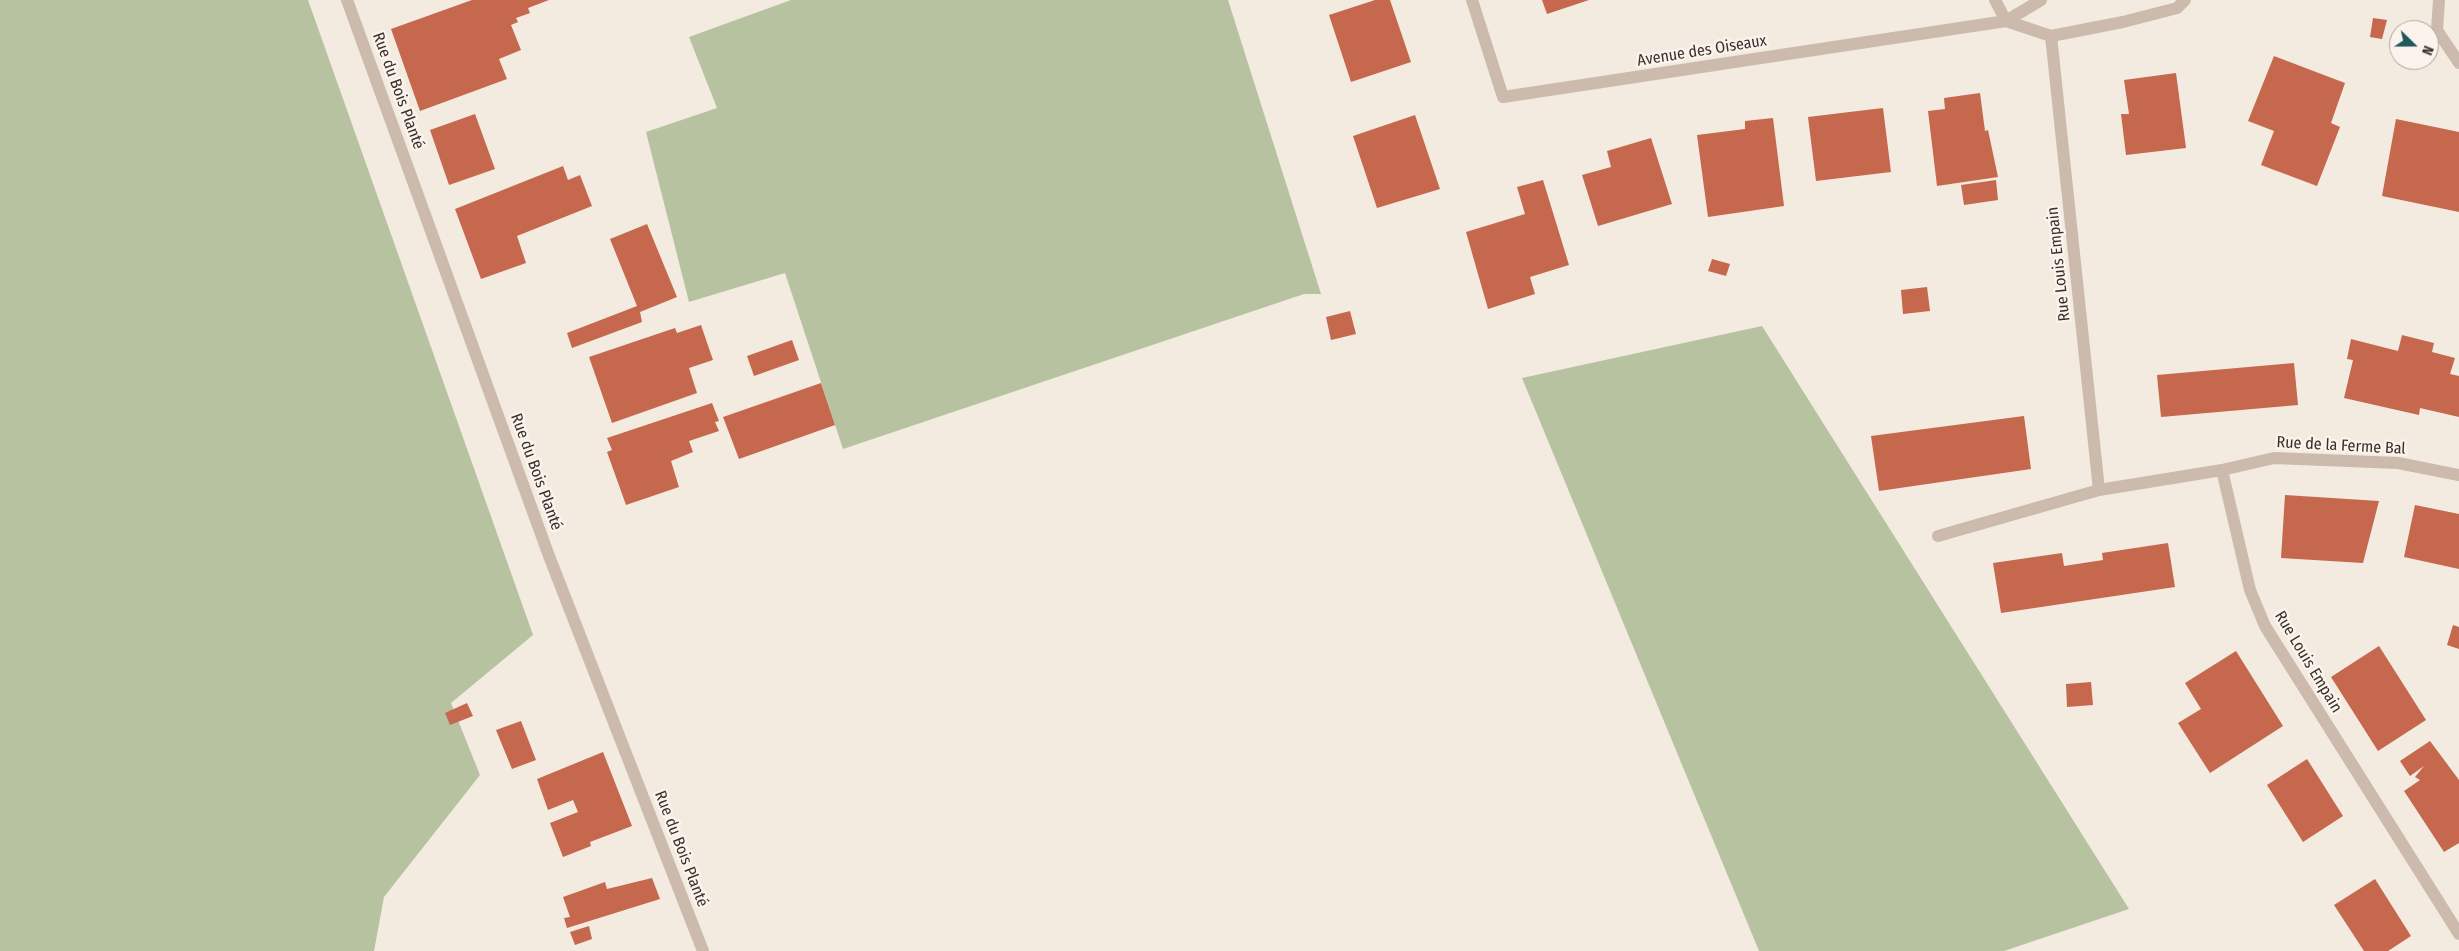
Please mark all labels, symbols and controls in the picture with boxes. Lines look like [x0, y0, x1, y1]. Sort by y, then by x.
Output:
north arrow [2389, 20, 2439, 70]
street label: Rue du Bois Planté [368, 30, 428, 152]
street label: Avenue des Oiseaux [1636, 31, 1768, 71]
text: N [2418, 43, 2437, 57]
street label: Rue Louis Empain [2043, 206, 2075, 322]
street label: Rue du Bois Planté [506, 411, 566, 533]
street label: Rue de la Ferme Bal [2276, 433, 2406, 459]
street label: Rue Louis Empain [2270, 608, 2346, 716]
street label: Rue du Bois Planté [650, 788, 712, 910]

